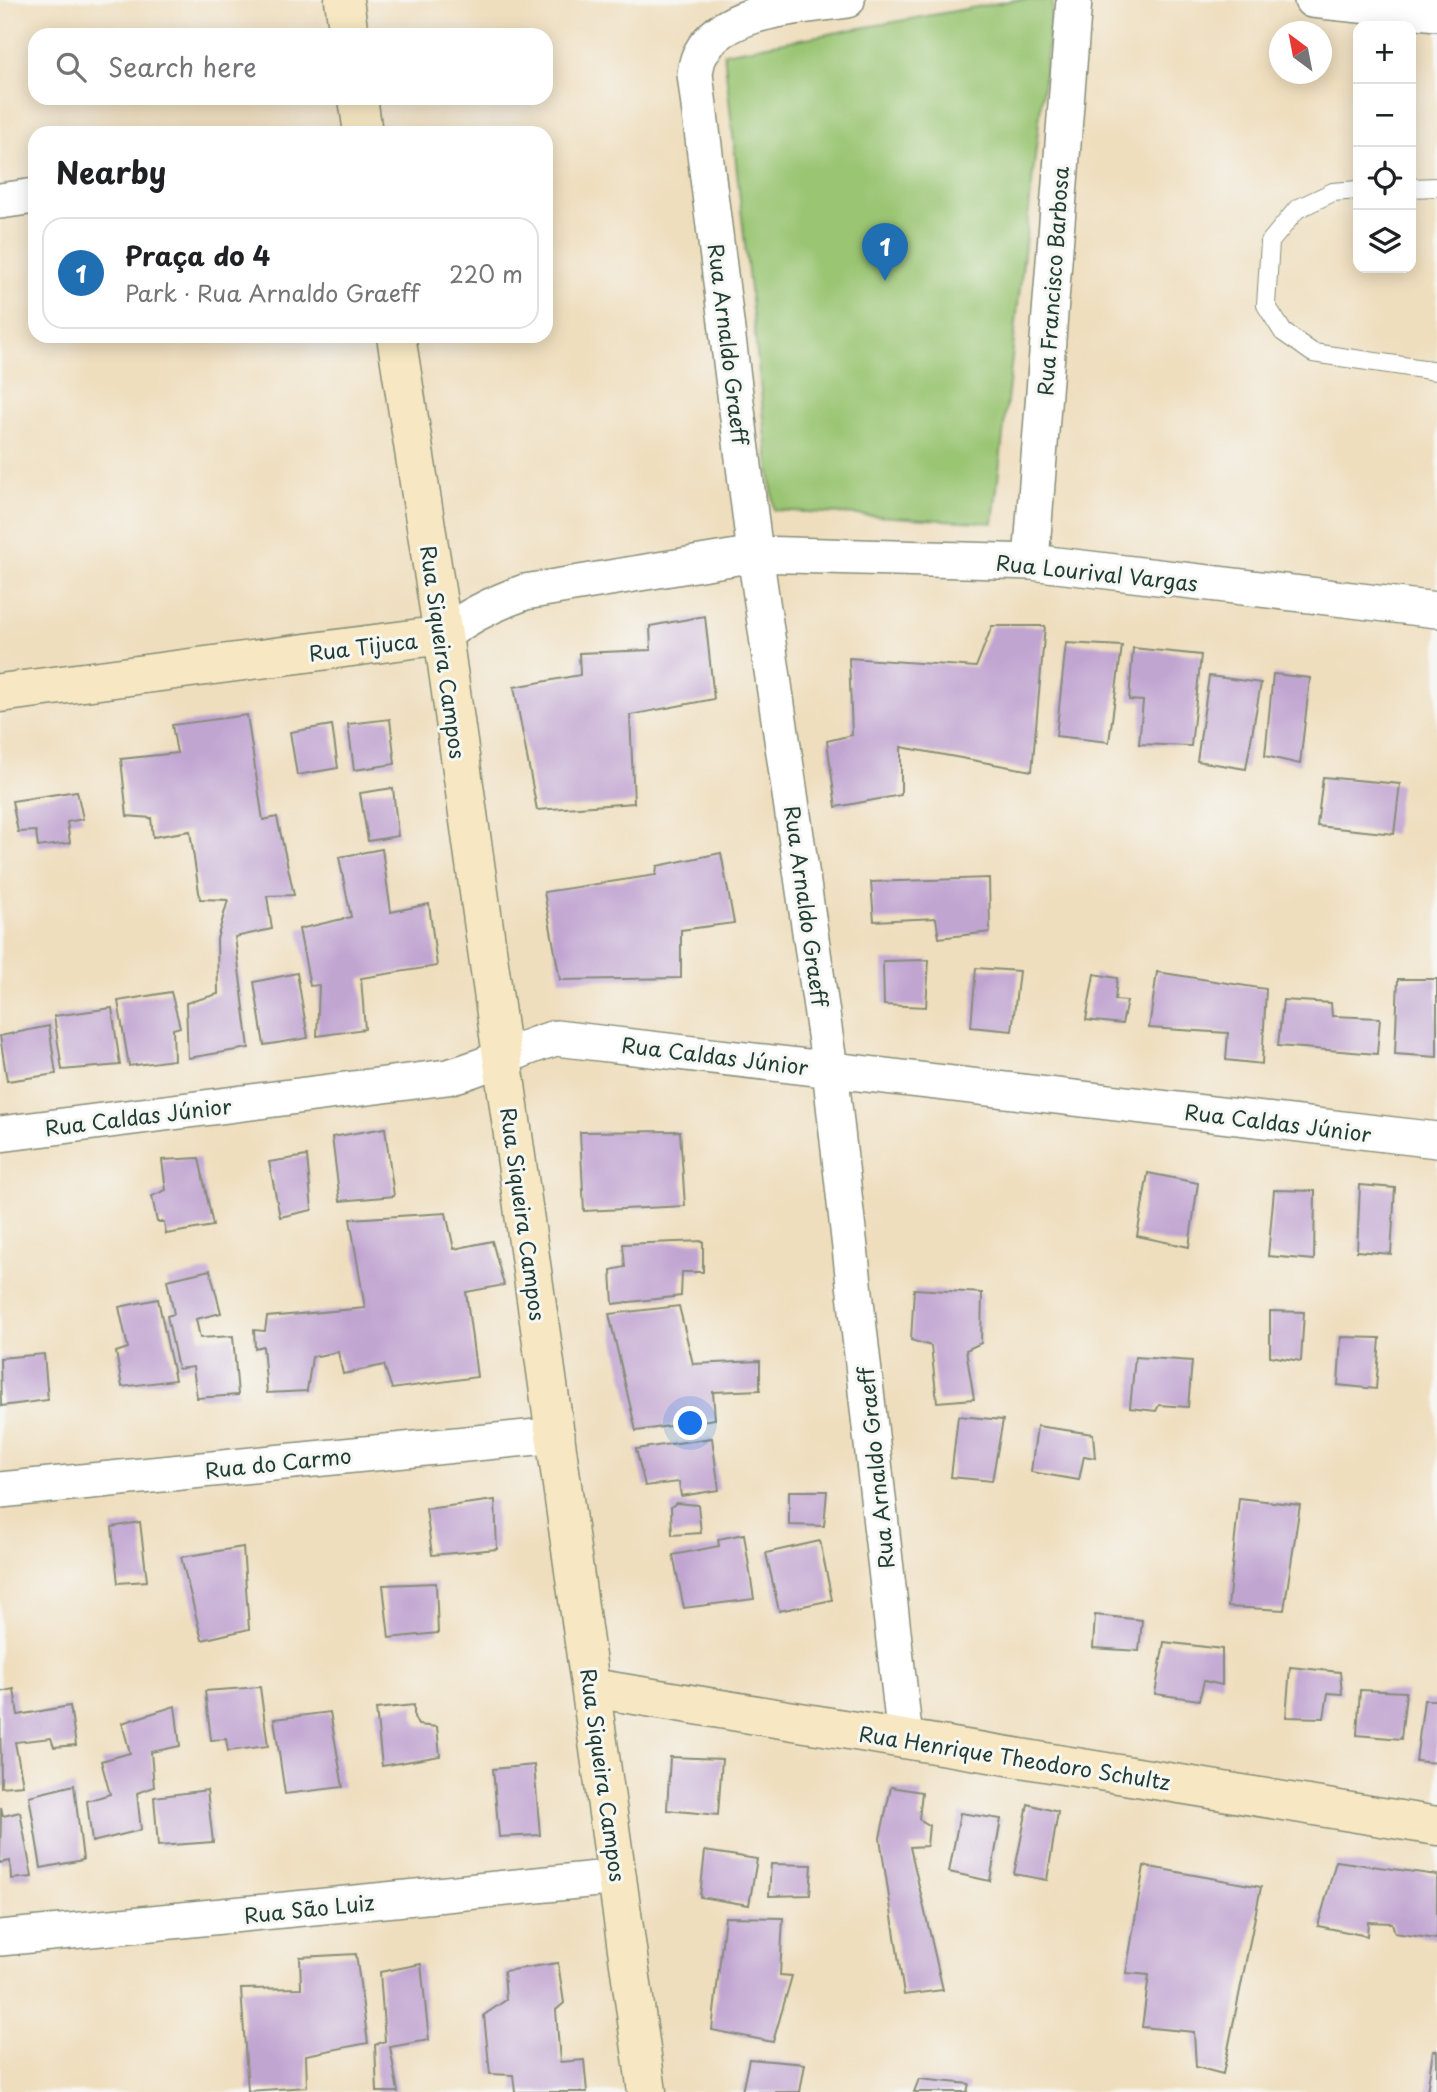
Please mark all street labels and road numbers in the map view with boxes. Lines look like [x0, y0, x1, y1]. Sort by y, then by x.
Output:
street label: Rua Francisco Barbosa [1028, 165, 1076, 397]
street label: Rua Arnaldo Graeff [701, 242, 757, 448]
street label: Rua Siqueira Campos [413, 543, 475, 761]
street label: Rua Lourival Vargas [995, 546, 1199, 598]
street label: Rua Tijuca [307, 623, 419, 669]
street label: Rua Arnaldo Graeff [777, 804, 837, 1010]
street label: Rua Caldas Júnior [620, 1028, 810, 1082]
street label: Rua Caldas Júnior [43, 1089, 233, 1143]
street label: Rua Caldas Júnior [1183, 1095, 1373, 1149]
street label: Rua Siqueira Campos [493, 1105, 555, 1323]
street label: Rua Arnaldo Graeff [848, 1364, 901, 1570]
street label: Rua do Carmo [203, 1438, 353, 1486]
street label: Rua Siqueira Campos [573, 1666, 635, 1884]
street label: Rua Henrique Theodoro Schultz [857, 1717, 1173, 1797]
street label: Rua São Luiz [242, 1885, 376, 1931]

